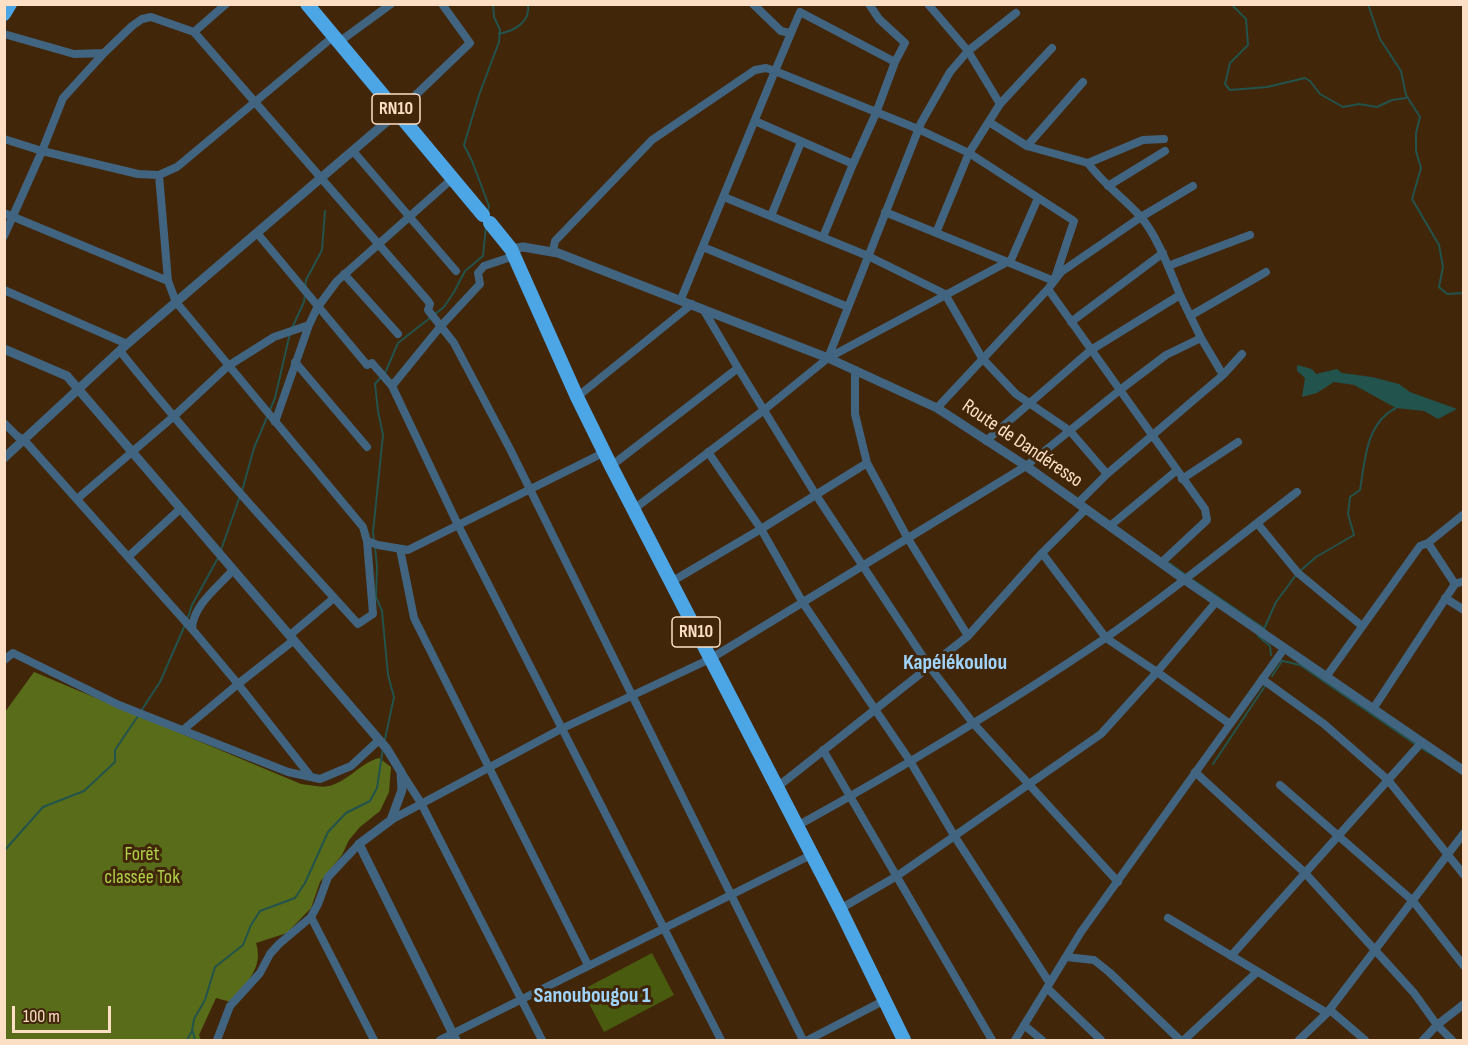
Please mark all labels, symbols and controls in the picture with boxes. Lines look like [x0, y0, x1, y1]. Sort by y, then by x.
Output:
road number: RN10 [372, 94, 420, 124]
street label: Route de Dandéresso [957, 395, 1087, 493]
road number: RN10 [672, 617, 720, 647]
district label: Kapélékoulou [903, 650, 1007, 676]
park label: Forêt classée Tok [104, 843, 180, 890]
district label: Sanoubougou 1 [533, 983, 651, 1009]
scale bar [15, 994, 114, 1032]
text: 100 m [23, 1006, 60, 1027]

